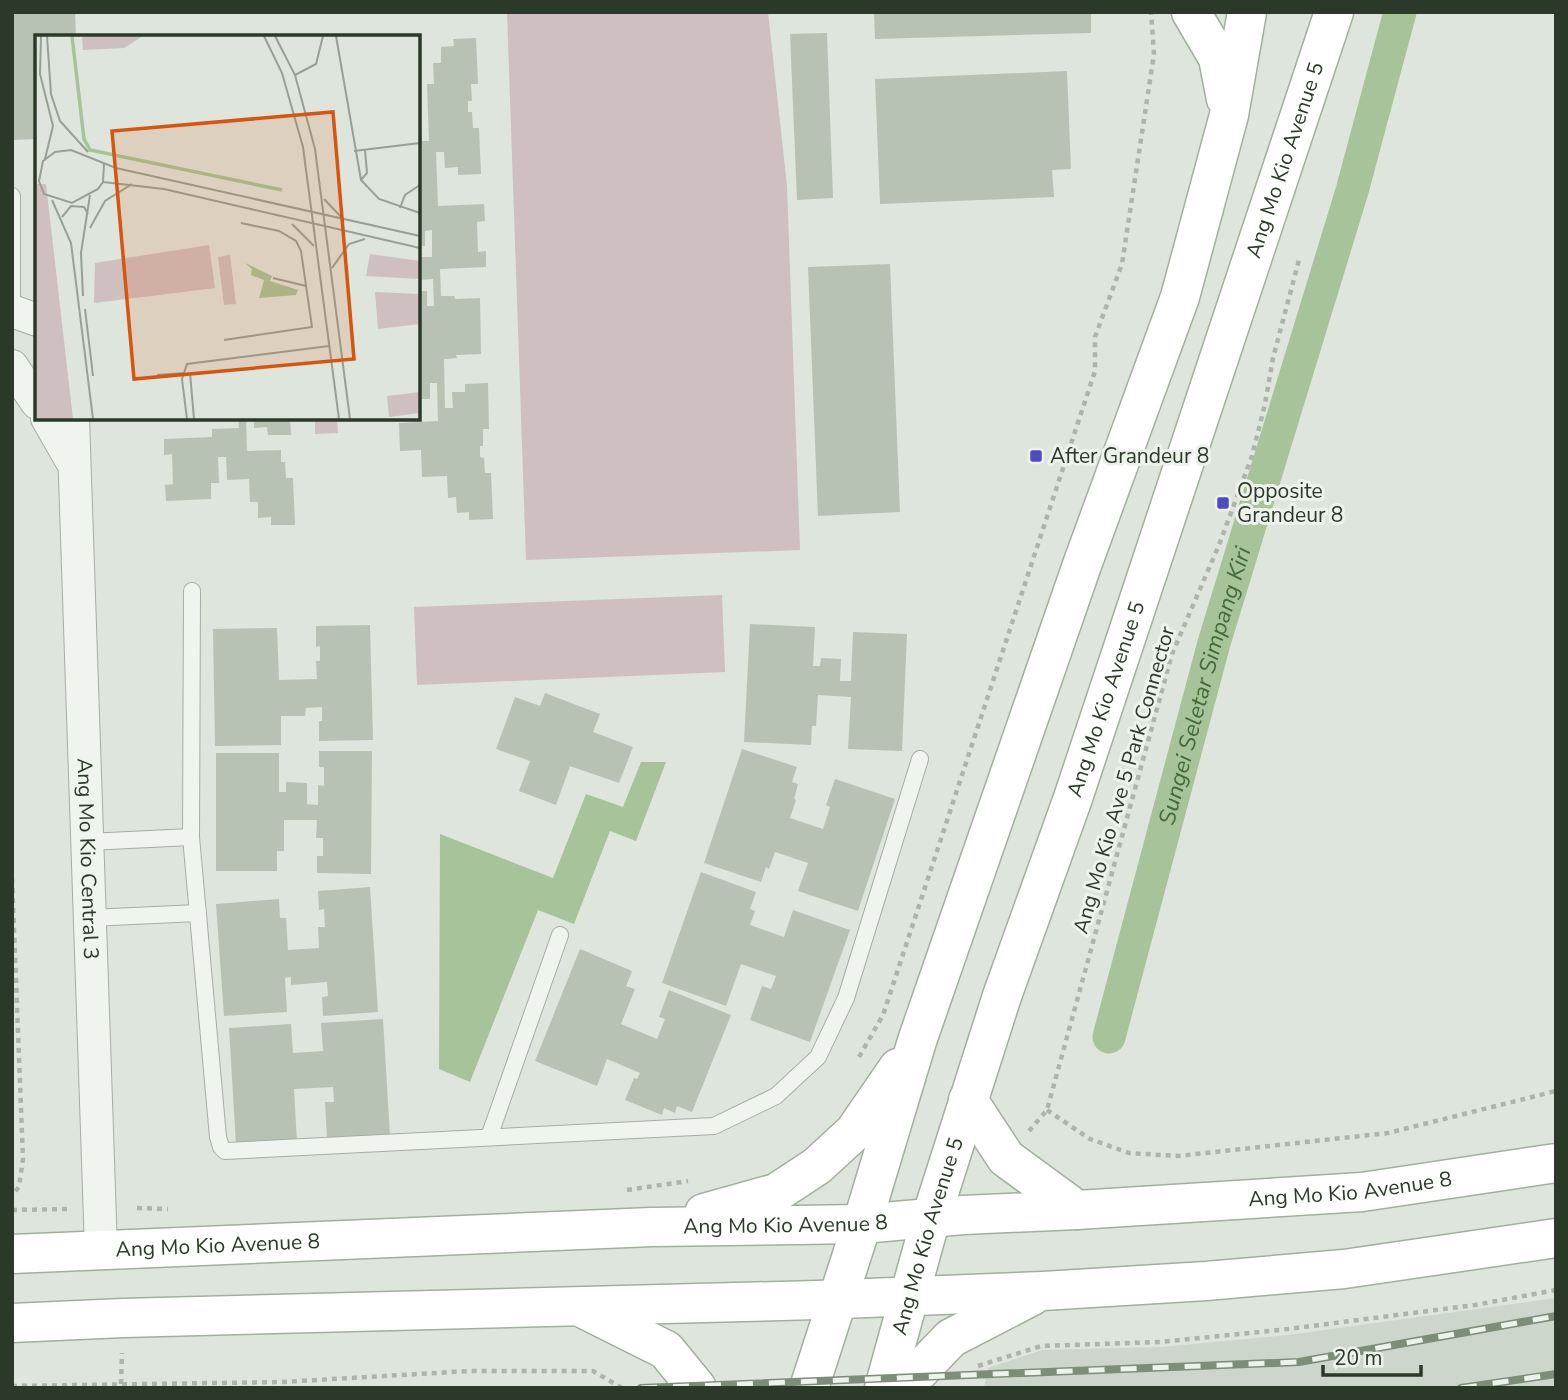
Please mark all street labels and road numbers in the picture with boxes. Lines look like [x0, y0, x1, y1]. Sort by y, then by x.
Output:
street label: Ang Mo Kio Avenue 5 [1239, 59, 1330, 262]
street label: Ang Mo Kio Avenue 5 [1060, 598, 1151, 801]
street label: Ang Mo Kio Ave 5 Park Connector [1067, 623, 1182, 937]
street label: Ang Mo Kio Central 3 [70, 757, 105, 960]
street label: Ang Mo Kio Avenue 5 [885, 1134, 970, 1338]
street label: Ang Mo Kio Avenue 8 [1247, 1165, 1454, 1213]
street label: Ang Mo Kio Avenue 8 [683, 1208, 889, 1241]
street label: Ang Mo Kio Avenue 8 [115, 1227, 321, 1264]

